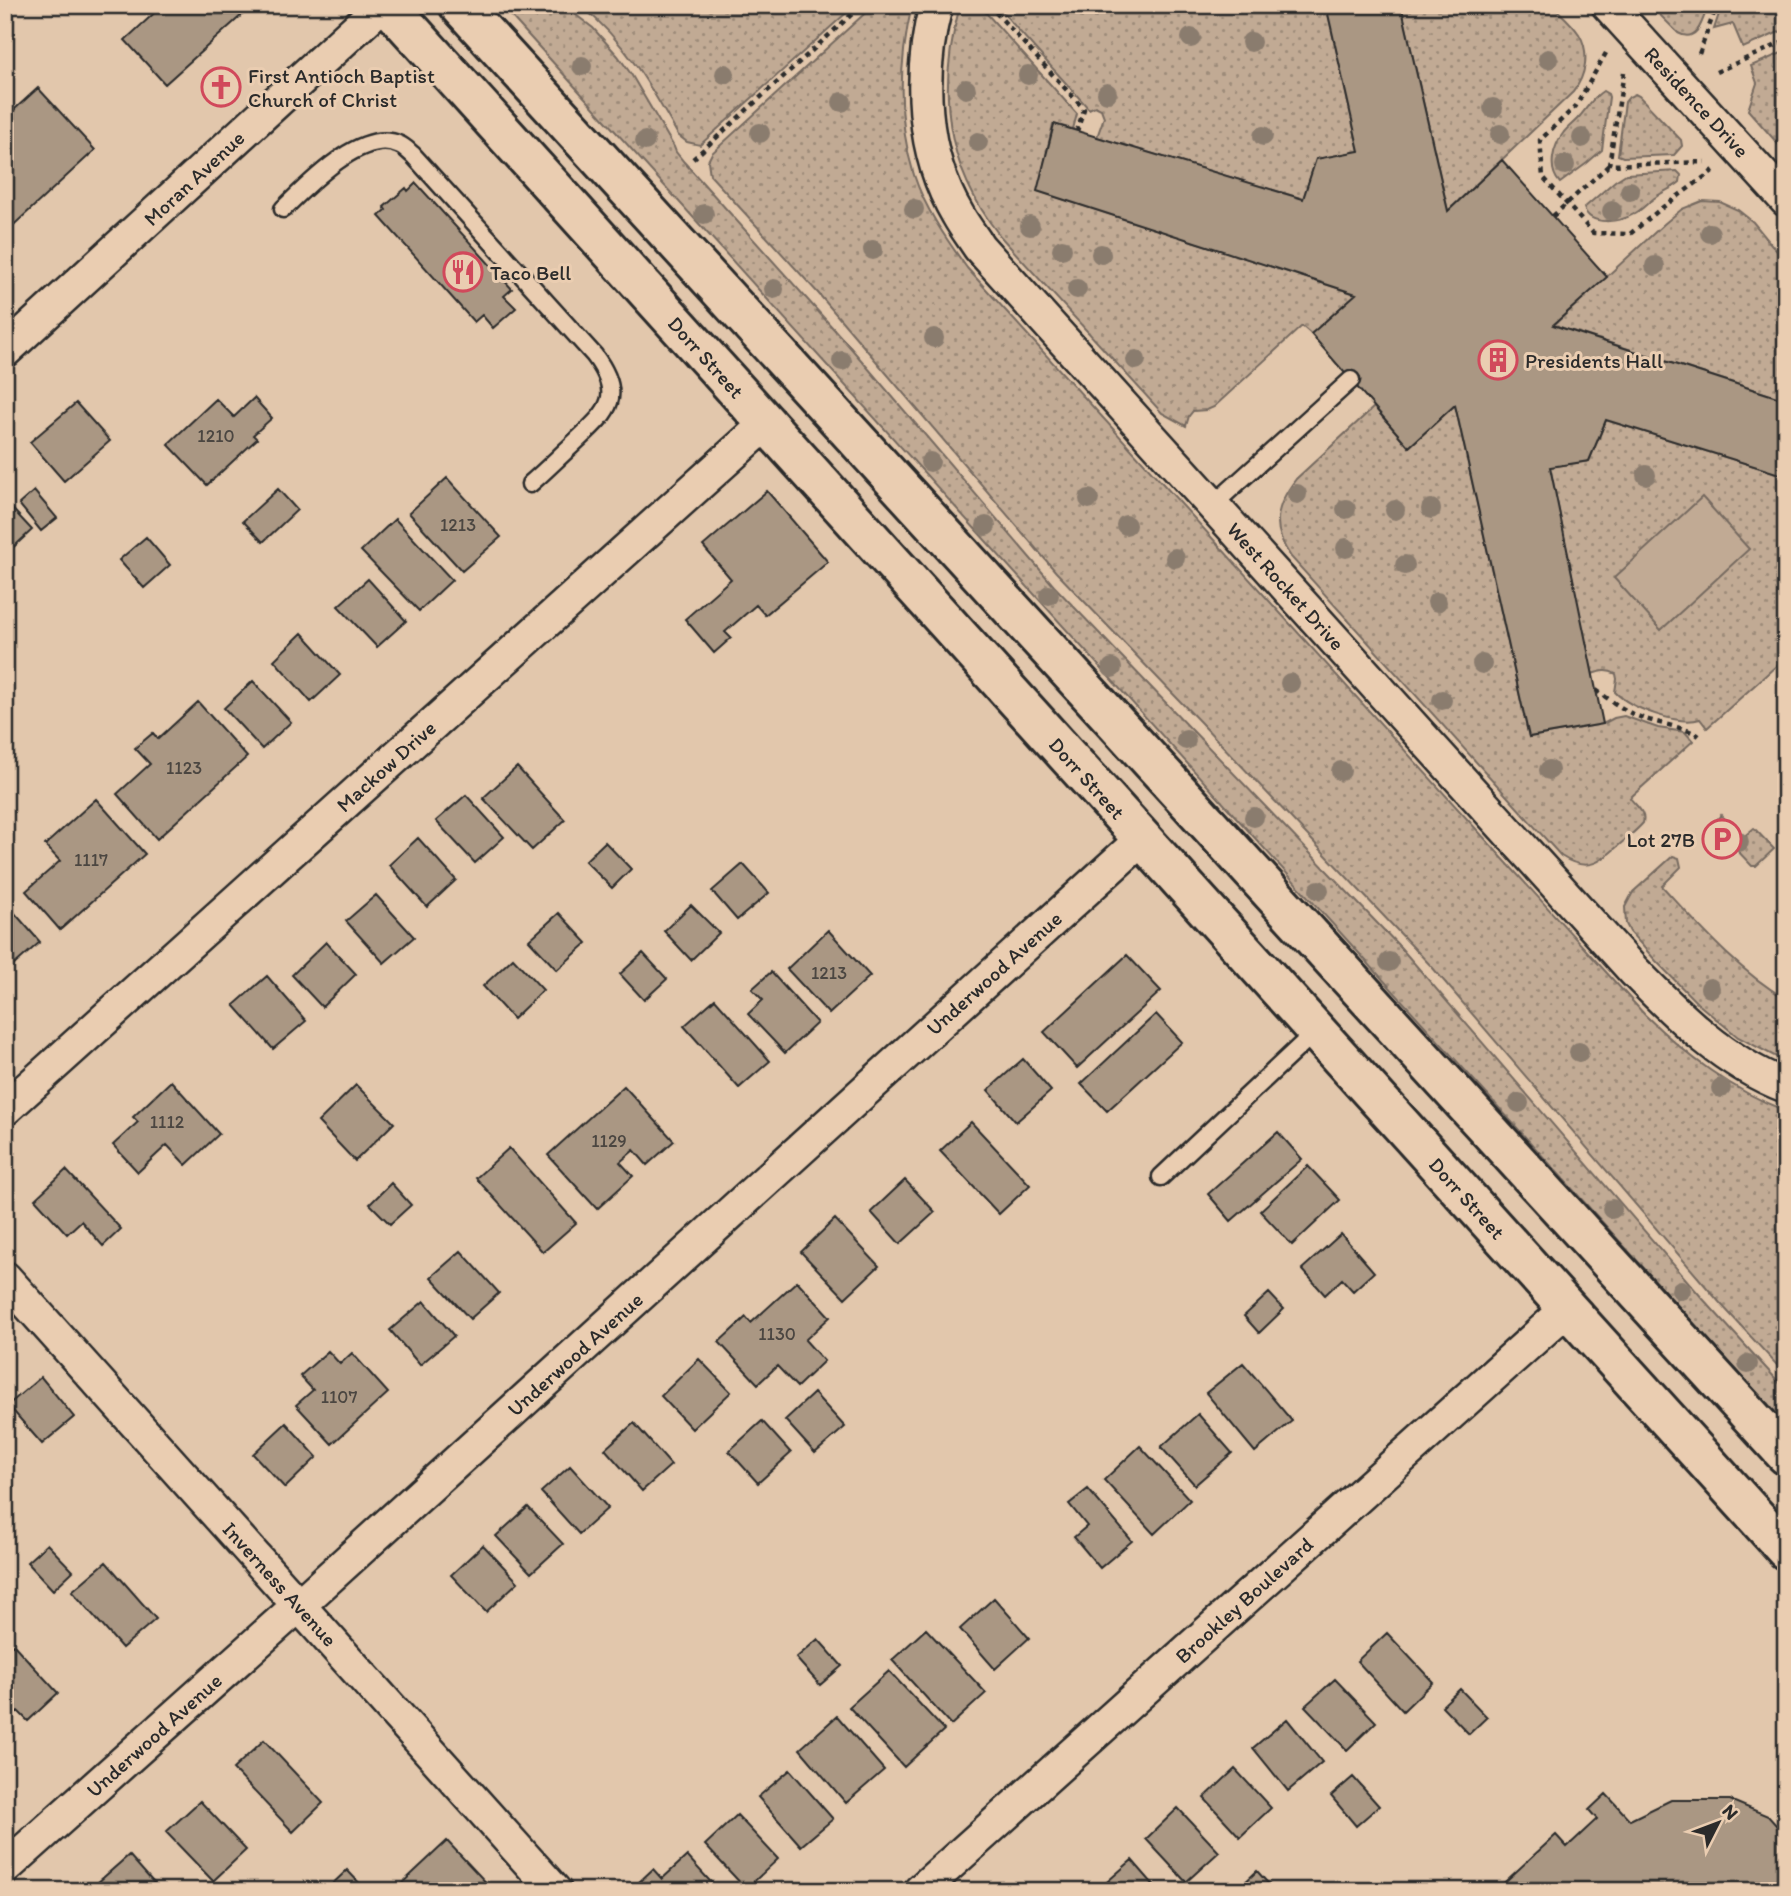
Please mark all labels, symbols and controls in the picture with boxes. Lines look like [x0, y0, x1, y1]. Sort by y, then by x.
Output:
street label: Residence Drive [1639, 41, 1755, 163]
place label: First Antioch Baptist Church of Christ [248, 63, 435, 112]
church icon: First Antioch Baptist Church of Christ [200, 66, 242, 108]
street label: Moran Avenue [138, 125, 250, 231]
restaurant icon: Taco Bell [442, 251, 484, 293]
place label: Taco Bell [490, 260, 571, 285]
street label: Dorr Street [663, 311, 749, 403]
building icon: Presidents Hall [1477, 339, 1519, 381]
place label: Presidents Hall [1525, 348, 1663, 373]
house number: 1210 [197, 425, 235, 447]
house number: 1213 [440, 514, 476, 536]
street label: West Rocket Drive [1222, 517, 1350, 655]
street label: Mackow Drive [331, 715, 441, 817]
street label: Dorr Street [1044, 732, 1130, 824]
house number: 1123 [166, 757, 202, 779]
parking icon: Lot 27B [1701, 818, 1743, 860]
place label: Lot 27B [1626, 827, 1695, 852]
house number: 1117 [74, 849, 108, 871]
street label: Underwood Avenue [921, 906, 1067, 1040]
house number: 1213 [811, 962, 847, 984]
house number: 1112 [150, 1111, 185, 1133]
house number: 1129 [591, 1130, 627, 1152]
street label: Dorr Street [1424, 1152, 1510, 1244]
street label: Underwood Avenue [502, 1287, 648, 1421]
house number: 1130 [758, 1323, 796, 1345]
house number: 1107 [321, 1386, 357, 1408]
street label: Inverness Avenue [218, 1517, 342, 1651]
street label: Brookley Boulevard [1170, 1532, 1318, 1668]
street label: Underwood Avenue [81, 1668, 227, 1802]
north arrow [1682, 1787, 1752, 1857]
text: N [1717, 1799, 1743, 1824]

